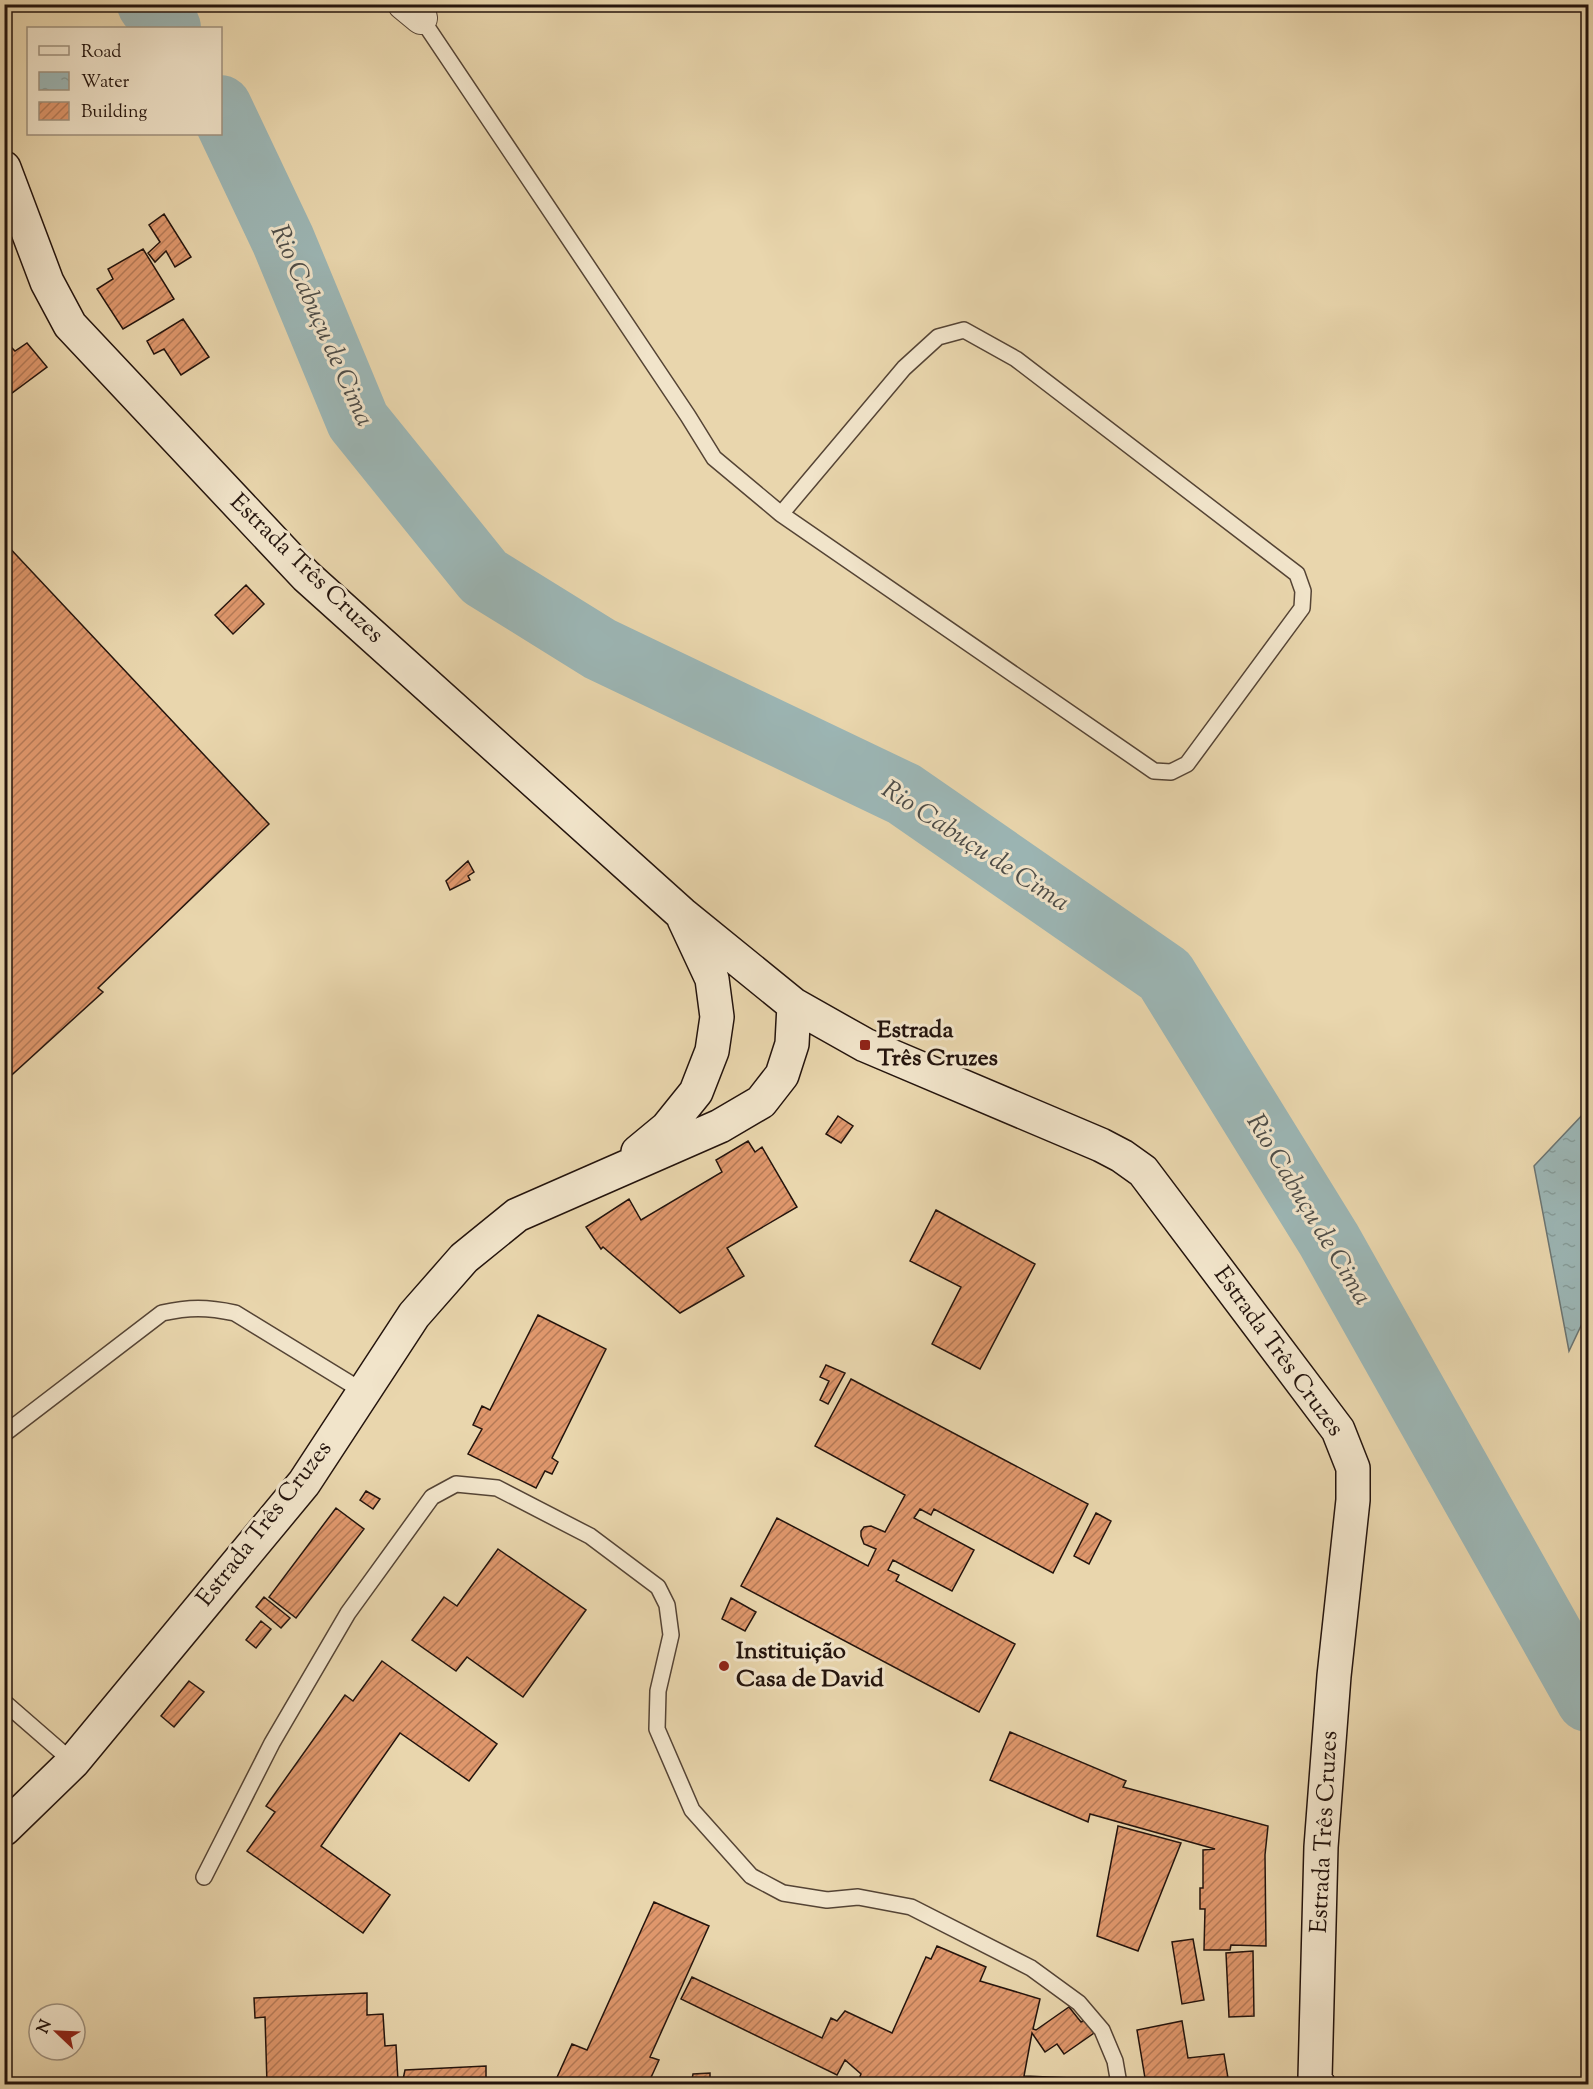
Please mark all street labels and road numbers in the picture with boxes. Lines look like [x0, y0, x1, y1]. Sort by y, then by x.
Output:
street label: Estrada Três Cruzes [221, 486, 391, 652]
street label: Estrada Três Cruzes [1205, 1260, 1351, 1444]
street label: Estrada Três Cruzes [189, 1434, 341, 1614]
street label: Estrada Três Cruzes [1303, 1730, 1347, 1934]

